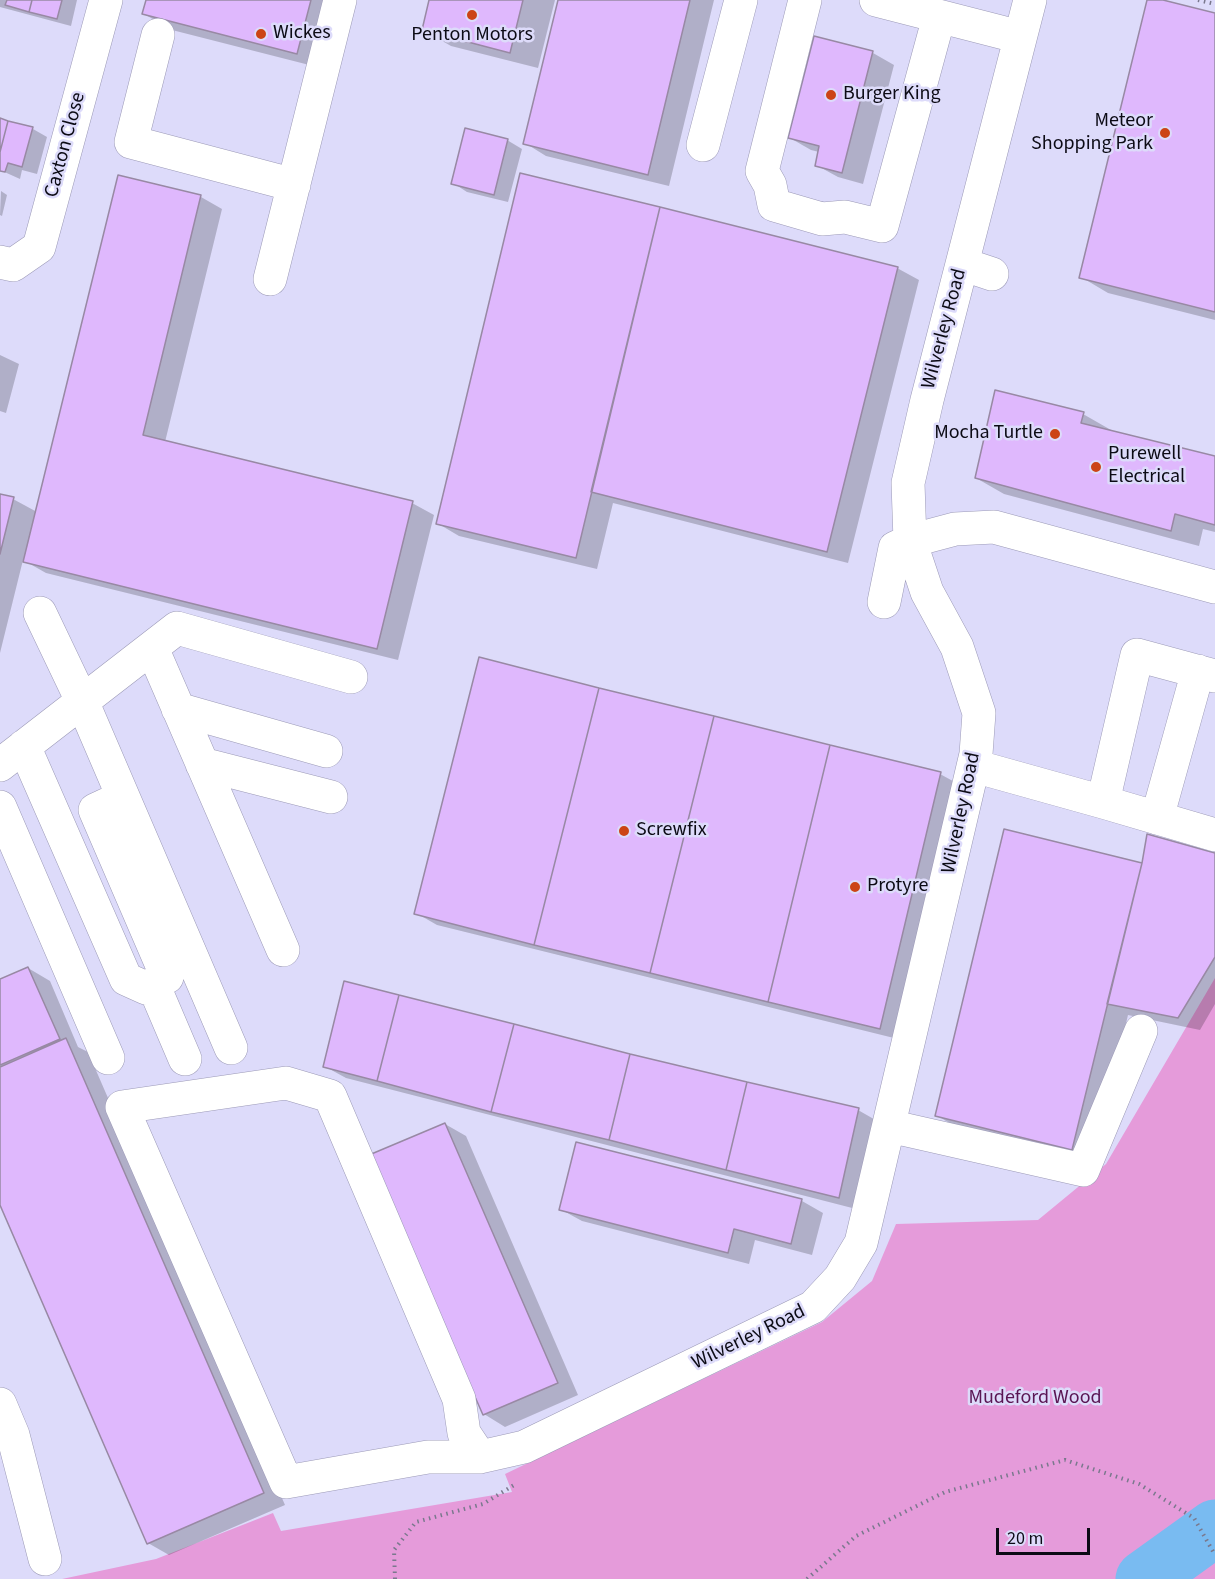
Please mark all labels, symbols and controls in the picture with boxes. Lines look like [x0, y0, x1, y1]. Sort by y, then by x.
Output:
marker: Penton Motors [465, 8, 479, 22]
place label: Wickes [273, 22, 331, 46]
place label: Penton Motors [411, 24, 533, 48]
marker: Wickes [254, 27, 268, 41]
place label: Burger King [843, 83, 941, 107]
marker: Burger King [824, 88, 838, 102]
street label: Caxton Close [40, 90, 92, 200]
place label: Meteor Shopping Park [1031, 110, 1153, 157]
marker: Meteor Shopping Park [1158, 126, 1172, 140]
street label: Wilverley Road [917, 266, 973, 392]
place label: Mocha Turtle [934, 422, 1043, 446]
marker: Mocha Turtle [1048, 427, 1062, 441]
place label: Purewell Electrical [1108, 443, 1185, 490]
marker: Purewell Electrical [1089, 460, 1103, 474]
street label: Wilverley Road [937, 750, 987, 876]
place label: Screwfix [636, 819, 707, 843]
marker: Screwfix [617, 824, 631, 838]
place label: Protyre [867, 875, 928, 899]
marker: Protyre [848, 880, 862, 894]
street label: Wilverley Road [688, 1300, 810, 1376]
park label: Mudeford Wood [968, 1387, 1102, 1411]
scale bar [999, 1516, 1094, 1554]
text: 20 m [1007, 1526, 1043, 1551]

